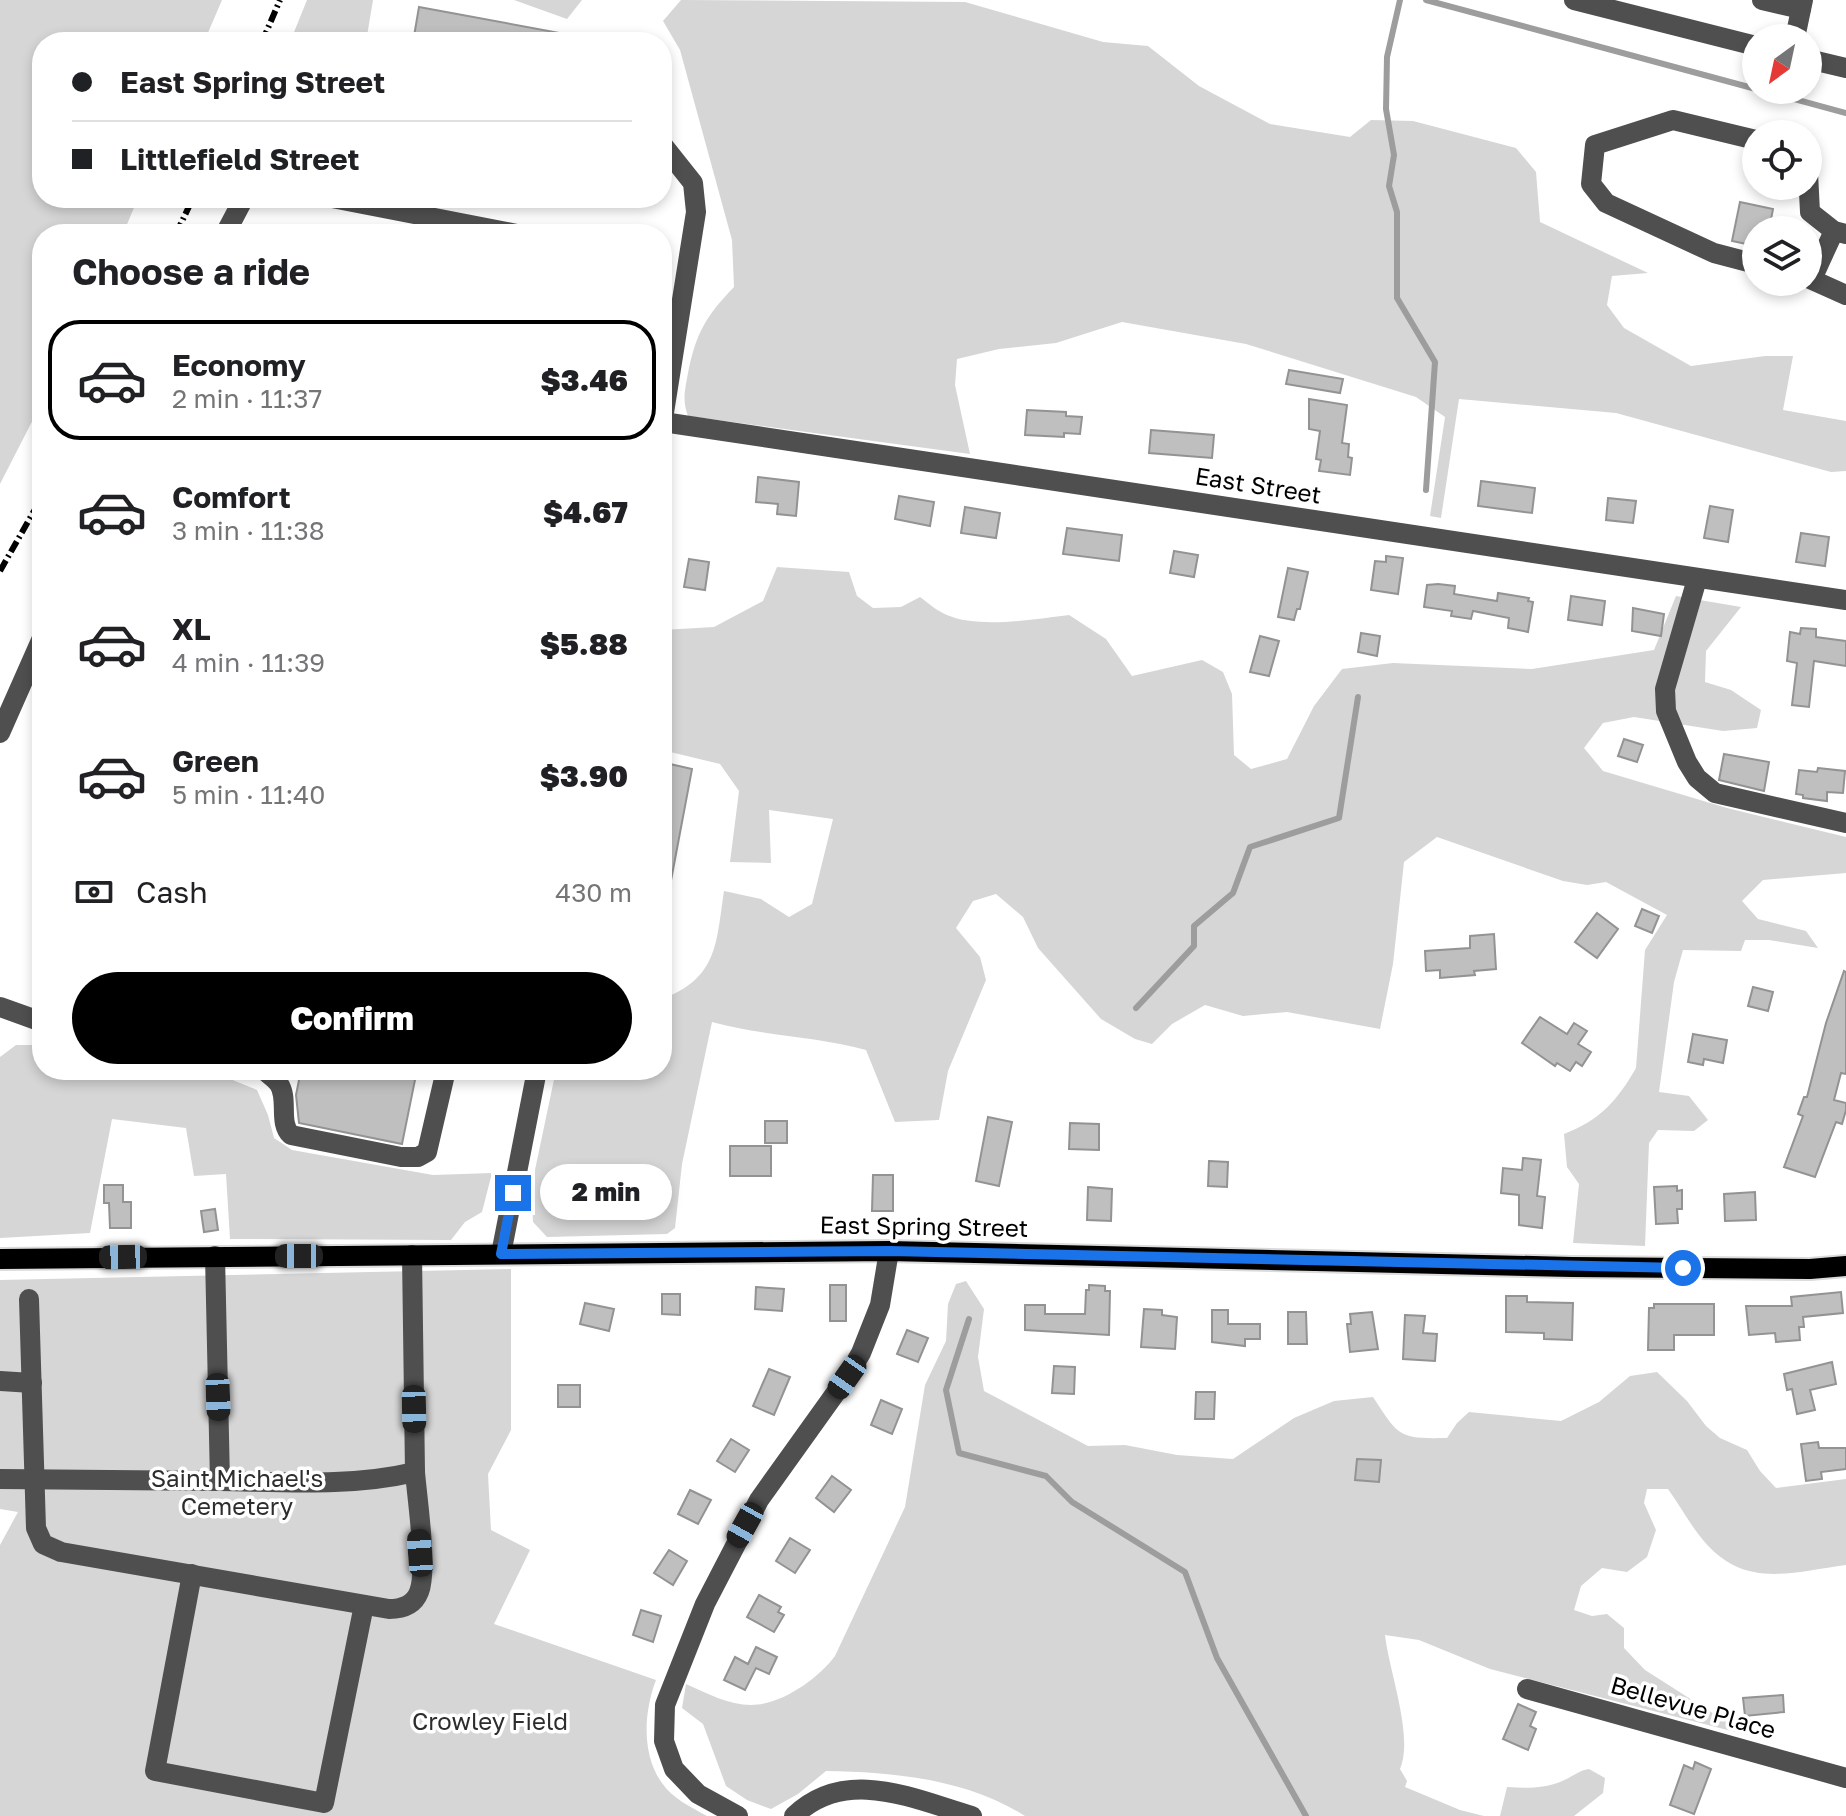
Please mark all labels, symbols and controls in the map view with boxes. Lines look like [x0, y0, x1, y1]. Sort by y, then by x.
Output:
north arrow [1742, 24, 1822, 104]
map controls [1742, 24, 1822, 296]
text: East Spring Street [120, 64, 385, 100]
button: locate [1742, 120, 1822, 200]
text: Littlefield Street [120, 141, 360, 177]
button: layers [1742, 216, 1822, 296]
text: Choose a ride [72, 250, 310, 293]
icon: car [76, 344, 148, 416]
text: Economy [172, 347, 306, 383]
text: $3.46 [541, 362, 628, 398]
text: 2 min · 11:37 [172, 383, 322, 414]
street label: East Street [1193, 460, 1323, 509]
icon: car [76, 476, 148, 548]
text: Comfort [172, 479, 291, 515]
text: $4.67 [543, 494, 628, 530]
text: 3 min · 11:38 [172, 515, 325, 546]
icon: car [76, 608, 148, 680]
text: XL [172, 611, 211, 647]
text: $5.88 [540, 626, 628, 662]
text: 4 min · 11:39 [172, 647, 325, 678]
icon: car [76, 740, 148, 812]
text: Green [172, 743, 259, 779]
text: $3.90 [540, 758, 628, 794]
text: 5 min · 11:40 [172, 779, 325, 810]
icon: cash [72, 870, 116, 914]
text: Cash [136, 874, 208, 910]
text: 430 m [555, 877, 632, 908]
button: Confirm [72, 972, 632, 1064]
callout: 2 min [541, 1165, 673, 1221]
route end [495, 1175, 531, 1211]
text: 2 min [572, 1176, 640, 1207]
street label: East Spring Street [819, 1209, 1029, 1242]
car [275, 1244, 323, 1268]
car [99, 1245, 147, 1269]
route start [1665, 1250, 1701, 1286]
car [823, 1350, 871, 1404]
car [205, 1373, 231, 1421]
car [402, 1385, 426, 1433]
park label: Saint Michael's Cemetery [151, 1463, 323, 1520]
car [723, 1498, 767, 1552]
car [406, 1528, 434, 1578]
street label: Bellevue Place [1608, 1669, 1779, 1744]
park label: Crowley Field [412, 1706, 568, 1735]

